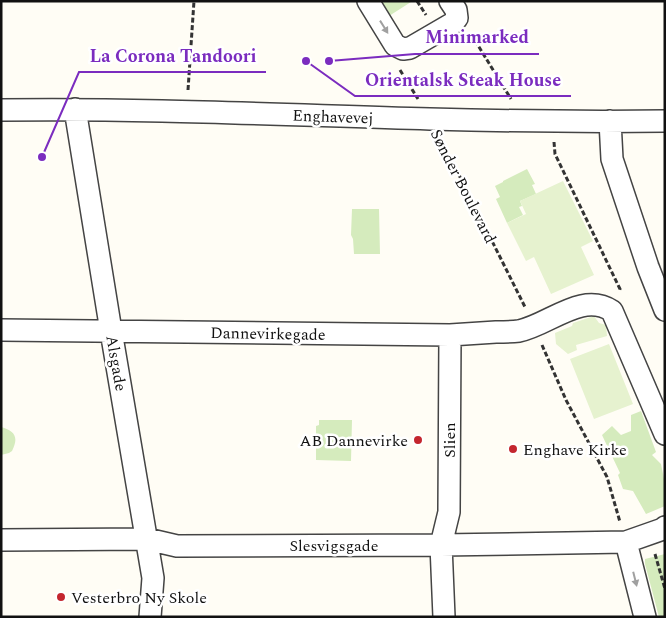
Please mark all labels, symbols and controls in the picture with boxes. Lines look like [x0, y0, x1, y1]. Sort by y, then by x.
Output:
one-way arrow [379, 20, 388, 33]
callout: Minimarked [415, 21, 539, 54]
text: Minimarked [425, 24, 530, 51]
callout: La Corona Tandoori [79, 39, 266, 72]
text: La Corona Tandoori [89, 43, 257, 70]
callout: Orientalsk Steak House [355, 63, 571, 96]
text: Orientalsk Steak House [365, 67, 561, 94]
street label: Enghavevej [292, 104, 374, 130]
street label: Sønder Boulevard [424, 125, 502, 248]
street label: Dannevirkegade [210, 321, 326, 347]
street label: Alsgade [99, 333, 133, 393]
street label: Slien [438, 422, 462, 458]
place label: AB Dannevirke [299, 429, 408, 453]
marker: AB Dannevirke [412, 434, 424, 446]
place label: Enghave Kirke [523, 438, 627, 462]
marker: Enghave Kirke [507, 443, 519, 455]
street label: Slesvigsgade [290, 534, 378, 558]
one-way arrow [631, 572, 639, 587]
place label: Vesterbro Ny Skole [71, 586, 207, 610]
marker: Vesterbro Ny Skole [55, 591, 67, 603]

